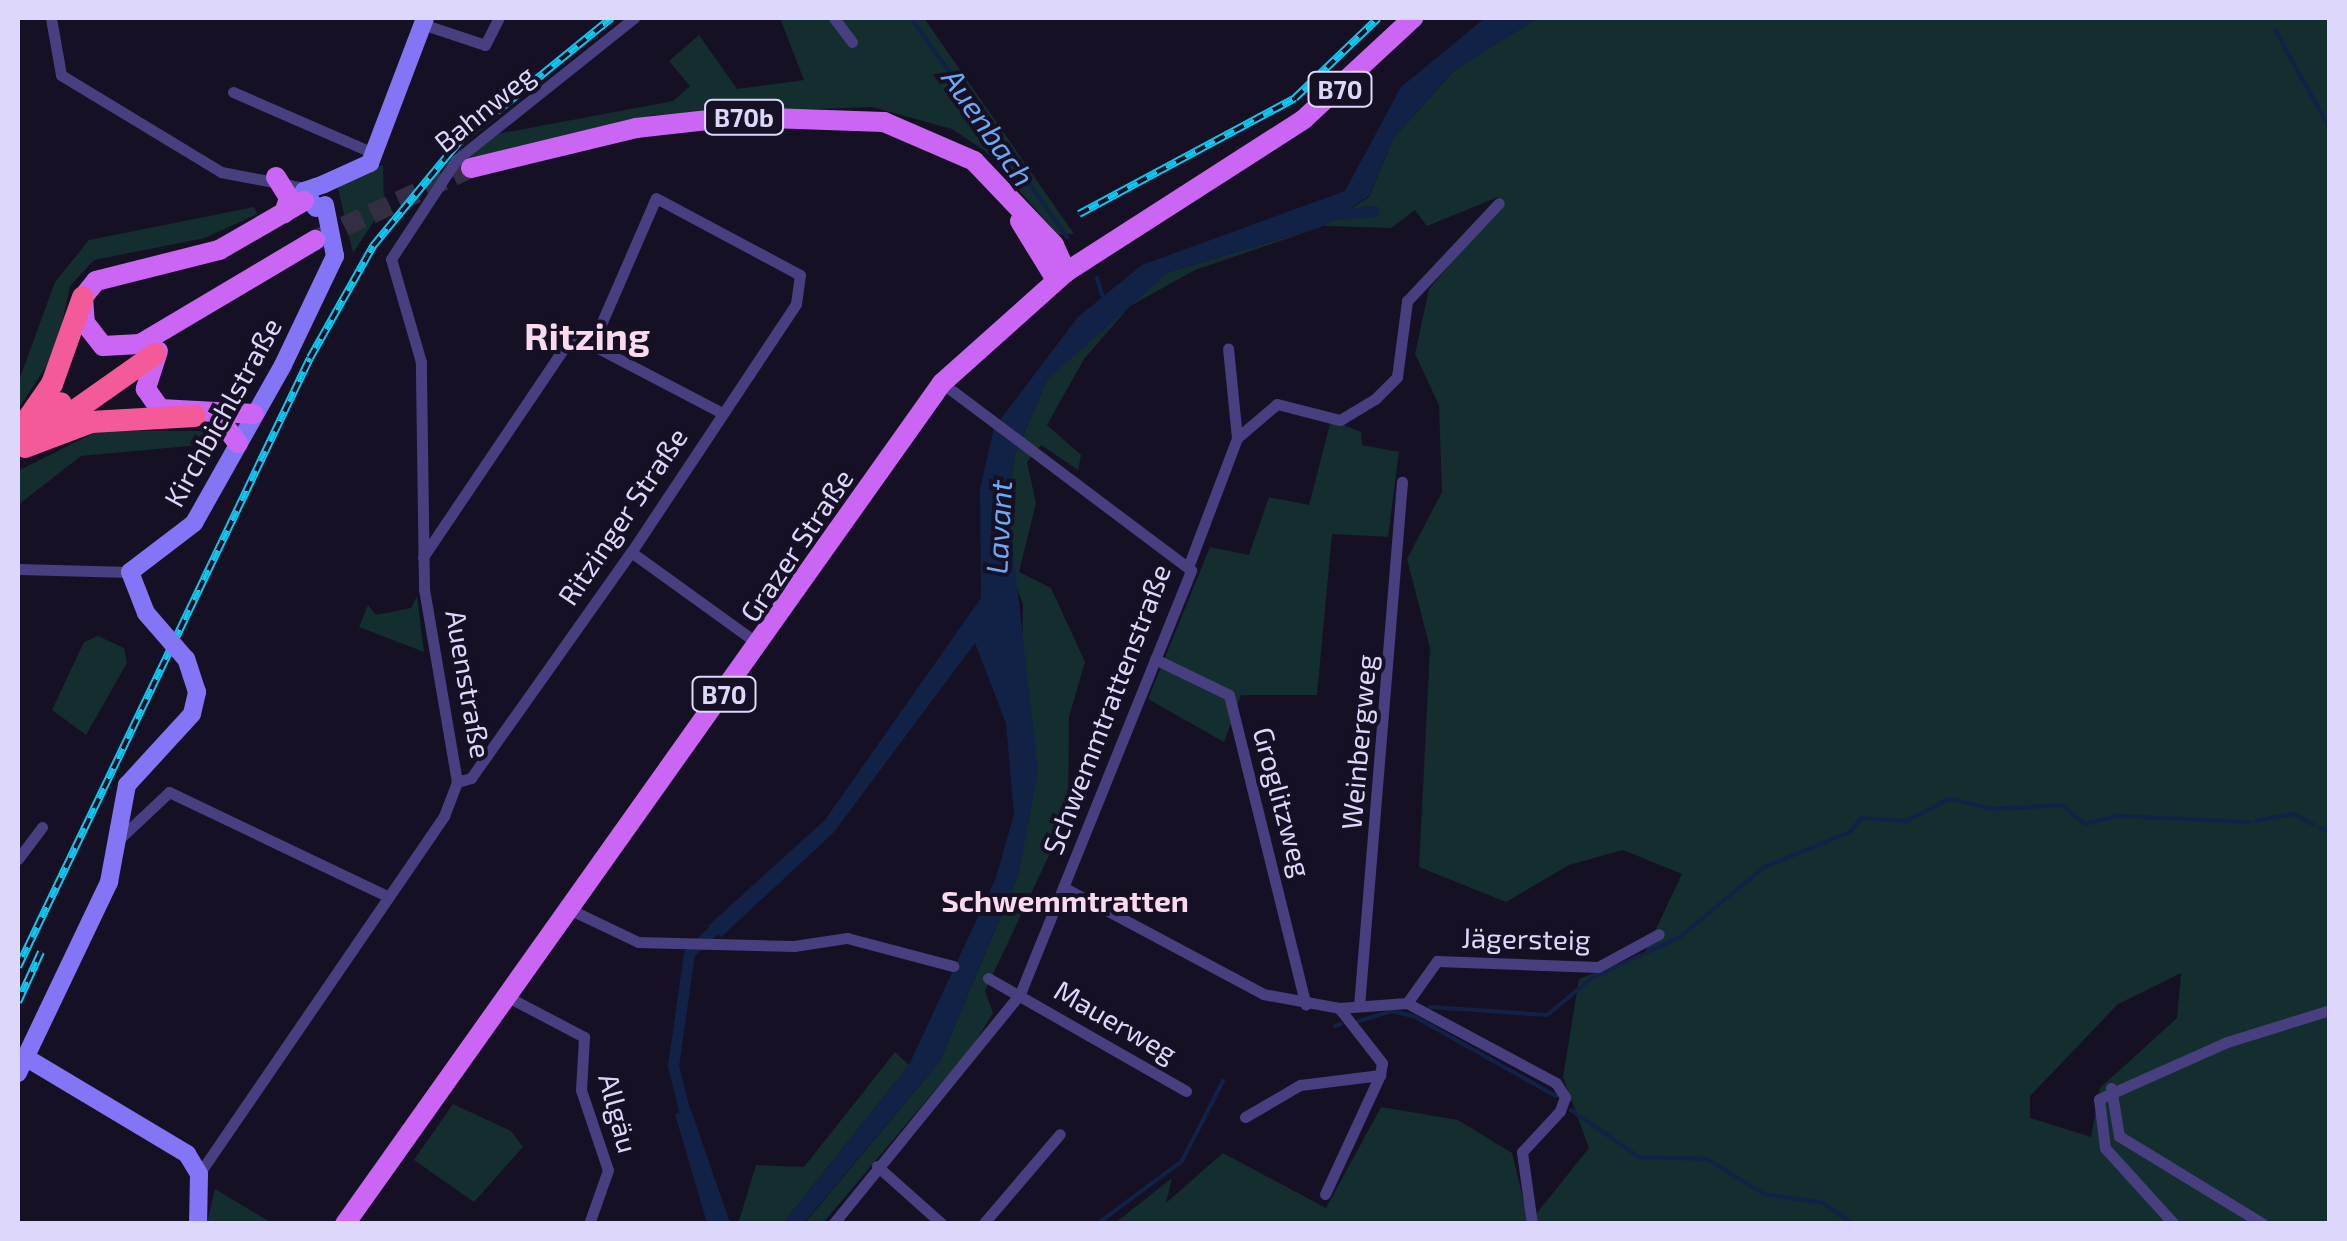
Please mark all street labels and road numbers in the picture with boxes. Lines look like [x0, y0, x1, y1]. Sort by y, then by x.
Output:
street label: Bahnweg [427, 58, 541, 158]
road number: B70 [1308, 69, 1372, 109]
road number: B70b [704, 97, 784, 137]
street label: Kirchbichlstraße [156, 312, 288, 512]
street label: Ritzinger Straße [550, 421, 694, 611]
street label: Grazer Straße [732, 462, 860, 628]
street label: Schwemmtrattenstraße [1035, 559, 1177, 859]
street label: Auenstraße [439, 607, 499, 761]
street label: Weinbergweg [1334, 653, 1382, 831]
road number: B70 [692, 674, 756, 714]
street label: Groglitzweg [1247, 723, 1319, 881]
street label: Jägersteig [1461, 920, 1591, 956]
street label: Mauerweg [1049, 973, 1183, 1069]
street label: Allgäu [592, 1070, 646, 1156]

